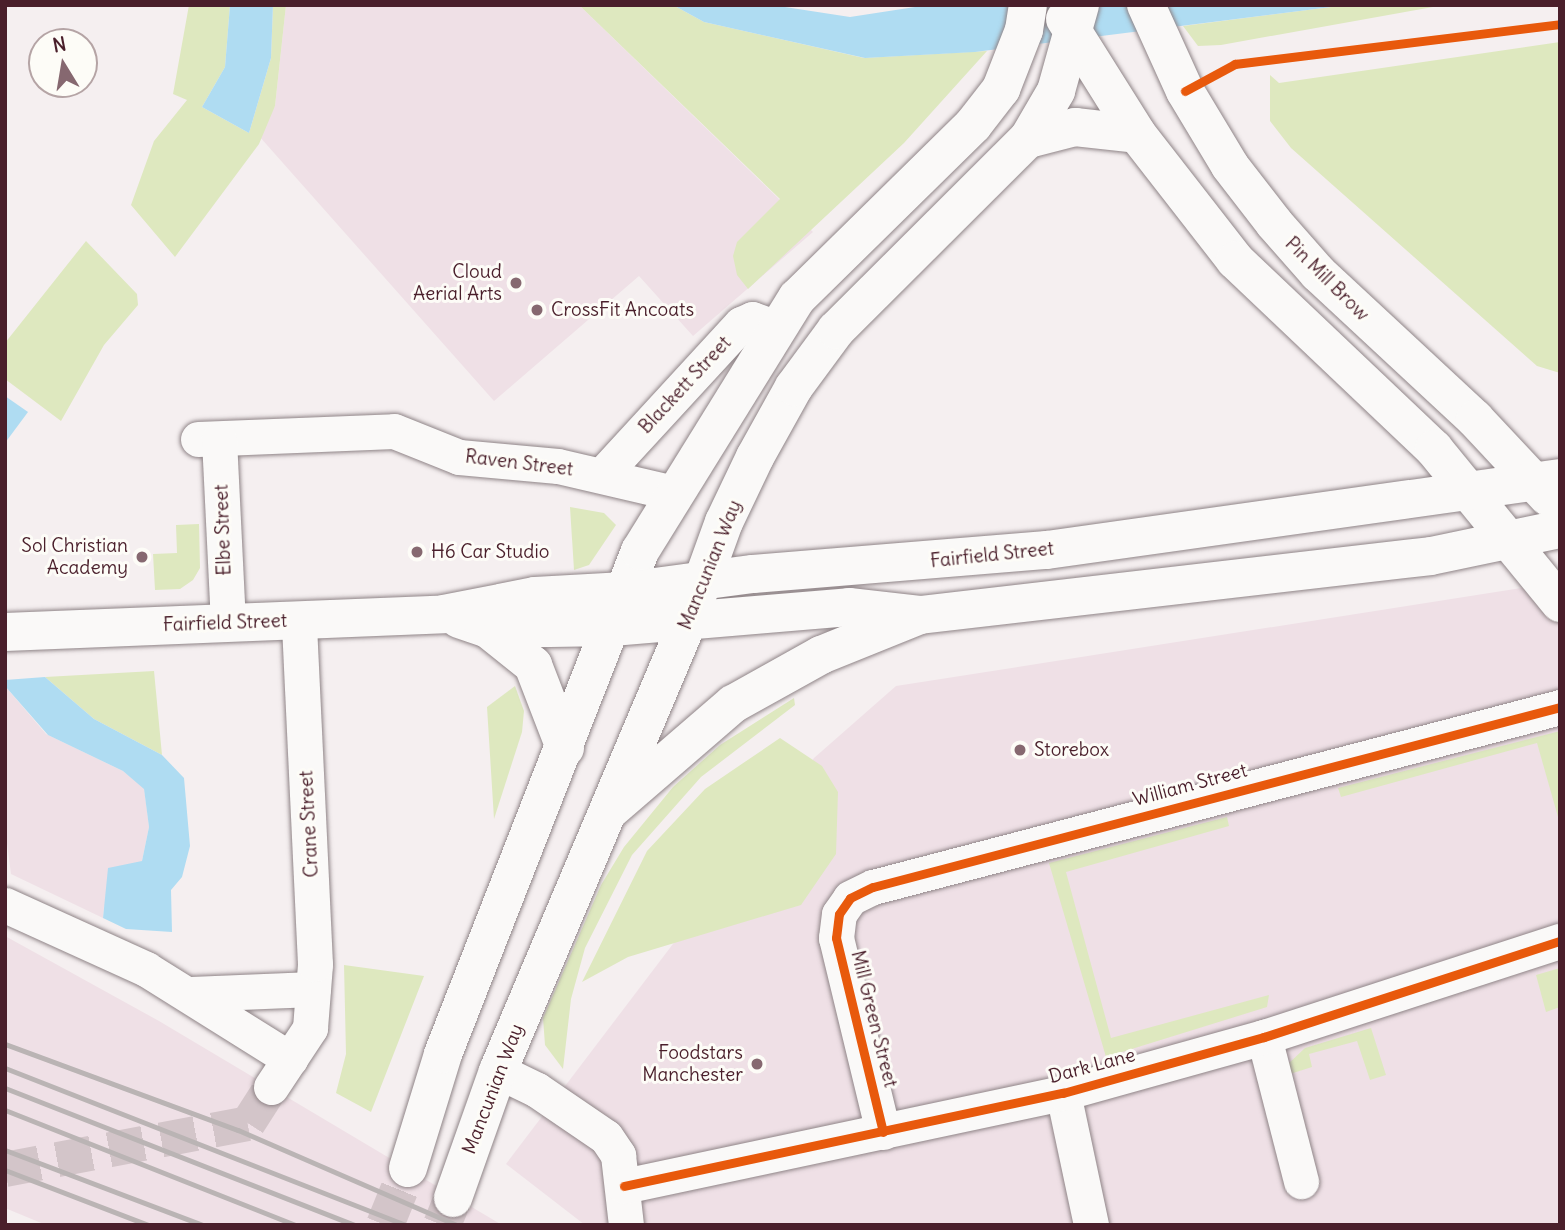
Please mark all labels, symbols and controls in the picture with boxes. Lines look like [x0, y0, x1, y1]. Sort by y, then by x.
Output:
north arrow [28, 28, 98, 98]
text: N [51, 31, 68, 57]
street label: Pin Mill Brow [1280, 232, 1374, 326]
place label: Cloud Aerial Arts [413, 261, 502, 305]
marker: Cloud Aerial Arts [508, 275, 524, 291]
place label: CrossFit Ancoats [551, 299, 694, 321]
marker: CrossFit Ancoats [529, 302, 545, 318]
street label: Blackett Street [634, 332, 736, 438]
street label: Raven Street [464, 445, 574, 481]
street label: Elbe Street [210, 484, 236, 576]
street label: Mancunian Way [674, 497, 746, 633]
place label: Sol Christian Academy [21, 535, 128, 579]
street label: Fairfield Street [929, 537, 1055, 573]
place label: H6 Car Studio [431, 541, 549, 563]
marker: H6 Car Studio [409, 544, 425, 560]
marker: Sol Christian Academy [134, 549, 150, 565]
street label: Fairfield Street [163, 609, 287, 637]
place label: Storebox [1034, 739, 1109, 761]
marker: Storebox [1012, 742, 1028, 758]
street label: William Street [1131, 759, 1249, 811]
street label: Crane Street [295, 770, 323, 878]
street label: Mill Green Street [846, 948, 902, 1090]
street label: Mancunian Way [458, 1021, 528, 1157]
place label: Foodstars Manchester [642, 1042, 743, 1086]
street label: Dark Lane [1046, 1044, 1138, 1088]
marker: Foodstars Manchester [749, 1056, 765, 1072]

